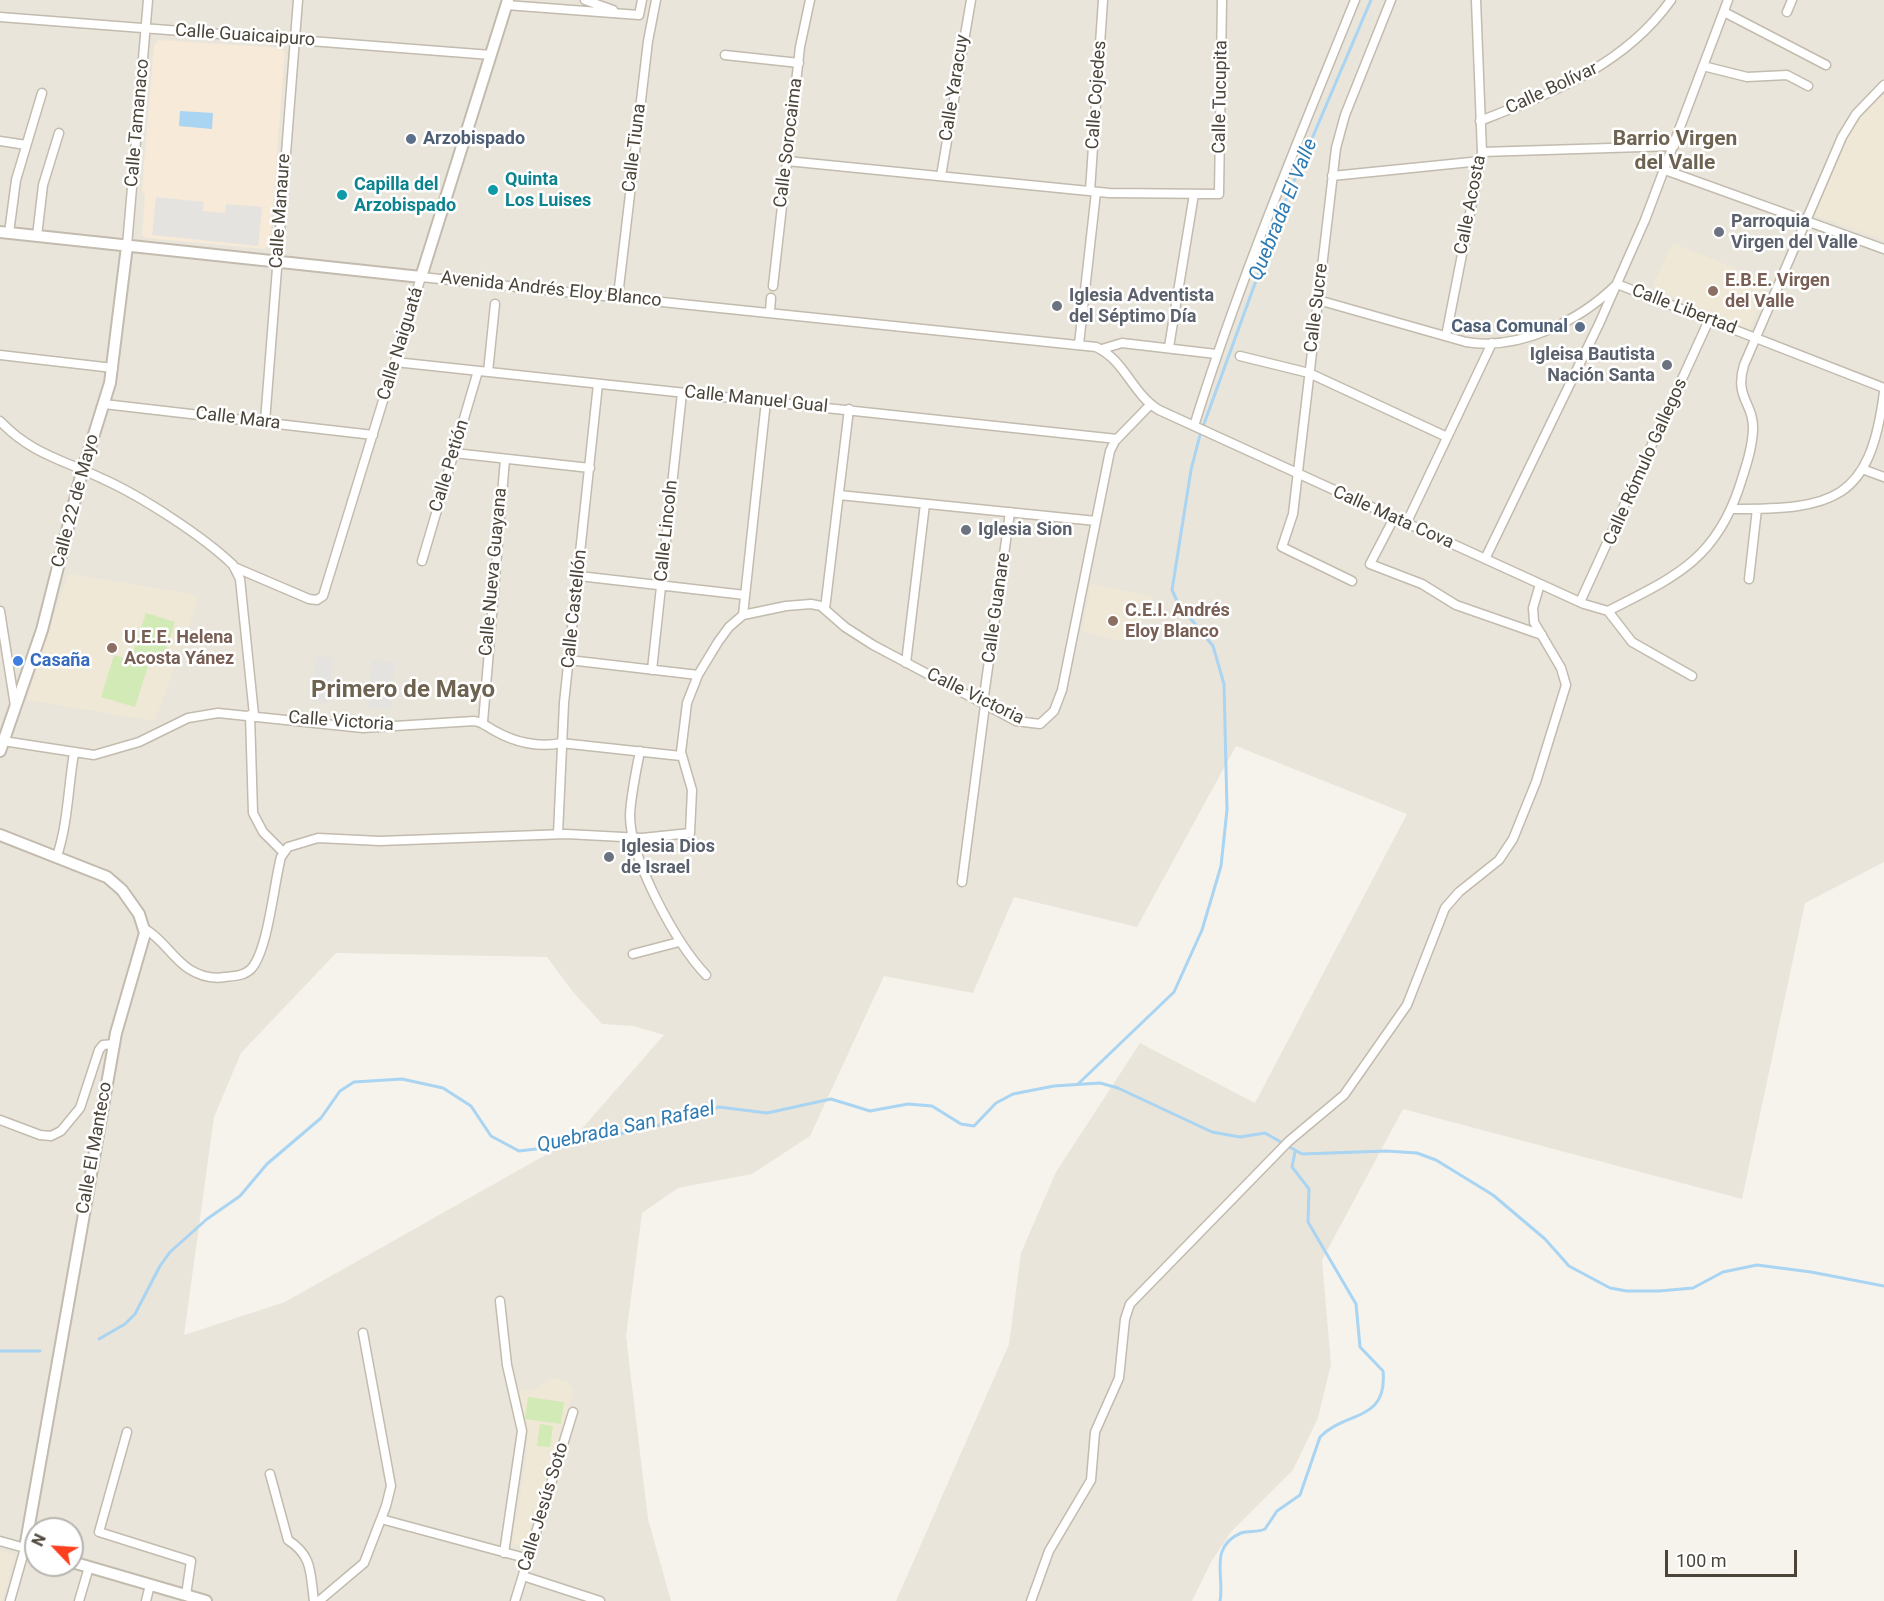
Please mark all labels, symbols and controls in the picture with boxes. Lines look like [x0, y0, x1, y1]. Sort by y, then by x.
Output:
street label: Calle Guaicaipuro [174, 20, 316, 52]
street label: Calle Yaracuy [936, 33, 974, 143]
street label: Calle Cojedes [1082, 40, 1112, 150]
street label: Calle Tucupita [1209, 40, 1233, 154]
street label: Calle Tamanaco [122, 58, 154, 188]
street label: Calle Bolívar [1503, 58, 1601, 120]
street label: Calle Sorocaima [770, 77, 808, 209]
street label: Calle Tiuna [619, 102, 651, 194]
district label: Barrio Virgen del Valle [1613, 127, 1737, 177]
place label: Arzobispado [423, 128, 525, 150]
marker: Arzobispado [404, 132, 418, 146]
water label: Quebrada El Valle [1245, 135, 1323, 285]
street label: Calle Manaure [266, 153, 296, 269]
street label: Calle Acosta [1451, 154, 1491, 256]
place label: Quinta Los Luises [505, 169, 591, 212]
place label: Capilla del Arzobispado [354, 174, 456, 216]
marker: Quinta Los Luises [486, 183, 500, 197]
marker: Capilla del Arzobispado [335, 188, 349, 202]
place label: Parroquia Virgen del Valle [1731, 211, 1858, 254]
marker: Parroquia Virgen del Valle [1712, 225, 1726, 239]
street label: Calle Sucre [1301, 262, 1333, 354]
street label: Avenida Andrés Eloy Blanco [439, 268, 663, 312]
place label: E.B.E. Virgen del Valle [1725, 270, 1830, 312]
street label: Calle Libertad [1629, 280, 1739, 340]
marker: E.B.E. Virgen del Valle [1706, 284, 1720, 298]
street label: Calle Naiguatá [374, 285, 428, 403]
place label: Iglesia Adventista del Séptimo Día [1069, 285, 1214, 328]
marker: Iglesia Adventista del Séptimo Día [1050, 299, 1064, 313]
place label: Casa Comunal [1451, 316, 1568, 338]
marker: Casa Comunal [1573, 320, 1587, 334]
place label: Igleisa Bautista Nación Santa [1530, 344, 1655, 386]
marker: Igleisa Bautista Nación Santa [1660, 358, 1674, 372]
street label: Calle Rómulo Gallegos [1599, 375, 1693, 549]
street label: Calle Manuel Gual [683, 382, 829, 418]
street label: Calle Mara [194, 403, 282, 435]
street label: Calle Petión [426, 417, 474, 515]
street label: Calle 22 de Mayo [48, 432, 104, 570]
street label: Calle Lincoln [651, 479, 683, 583]
street label: Calle Mata Cova [1329, 482, 1457, 554]
street label: Calle Nueva Guayana [476, 487, 512, 657]
place label: Iglesia Sion [978, 519, 1072, 541]
marker: Iglesia Sion [959, 523, 973, 537]
street label: Calle Castellón [558, 548, 592, 670]
street label: Calle Guanare [979, 551, 1015, 665]
place label: C.E.I. Andrés Eloy Blanco [1125, 600, 1230, 642]
marker: C.E.I. Andrés Eloy Blanco [1106, 614, 1120, 628]
place label: U.E.E. Helena Acosta Yánez [124, 627, 234, 670]
marker: U.E.E. Helena Acosta Yánez [105, 641, 119, 655]
place label: Casaña [30, 650, 90, 672]
marker: Casaña [11, 654, 25, 668]
street label: Calle Victoria [923, 664, 1027, 730]
district label: Primero de Mayo [311, 677, 495, 705]
street label: Calle Victoria [287, 708, 395, 736]
place label: Iglesia Dios de Israel [621, 836, 715, 878]
marker: Iglesia Dios de Israel [602, 850, 616, 864]
street label: Calle El Manteco [73, 1080, 117, 1216]
water label: Quebrada San Rafael [535, 1097, 717, 1159]
street label: Calle Jesús Soto [514, 1440, 574, 1574]
north arrow [24, 1517, 84, 1577]
text: N [28, 1531, 50, 1549]
scale bar [1668, 1538, 1800, 1576]
text: 100 m [1676, 1550, 1727, 1571]

